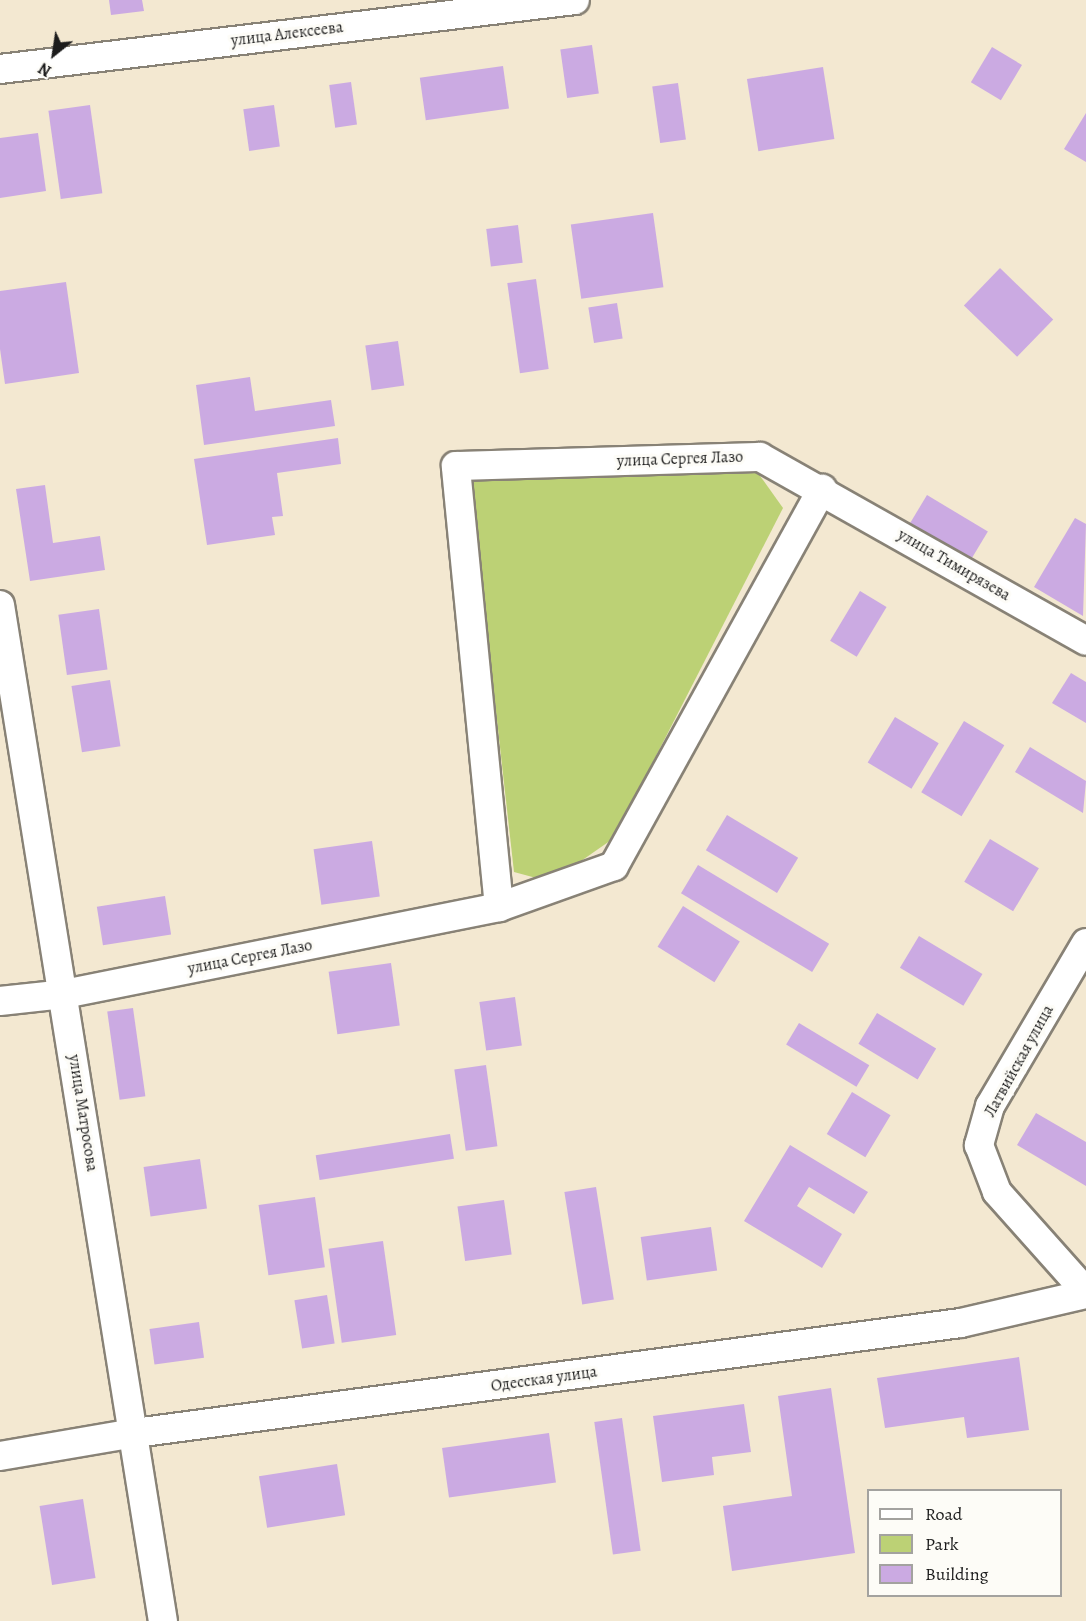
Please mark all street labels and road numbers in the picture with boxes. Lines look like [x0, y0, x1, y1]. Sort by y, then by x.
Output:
street label: улица Алексеева [230, 18, 344, 50]
street label: улица Сергея Лазо [617, 447, 743, 471]
street label: улица Тимирязева [894, 525, 1014, 605]
street label: улица Сергея Лазо [186, 936, 314, 978]
street label: Латвийская улица [980, 1002, 1058, 1120]
street label: улица Матросова [64, 1053, 102, 1173]
street label: Одесская улица [490, 1362, 598, 1396]

